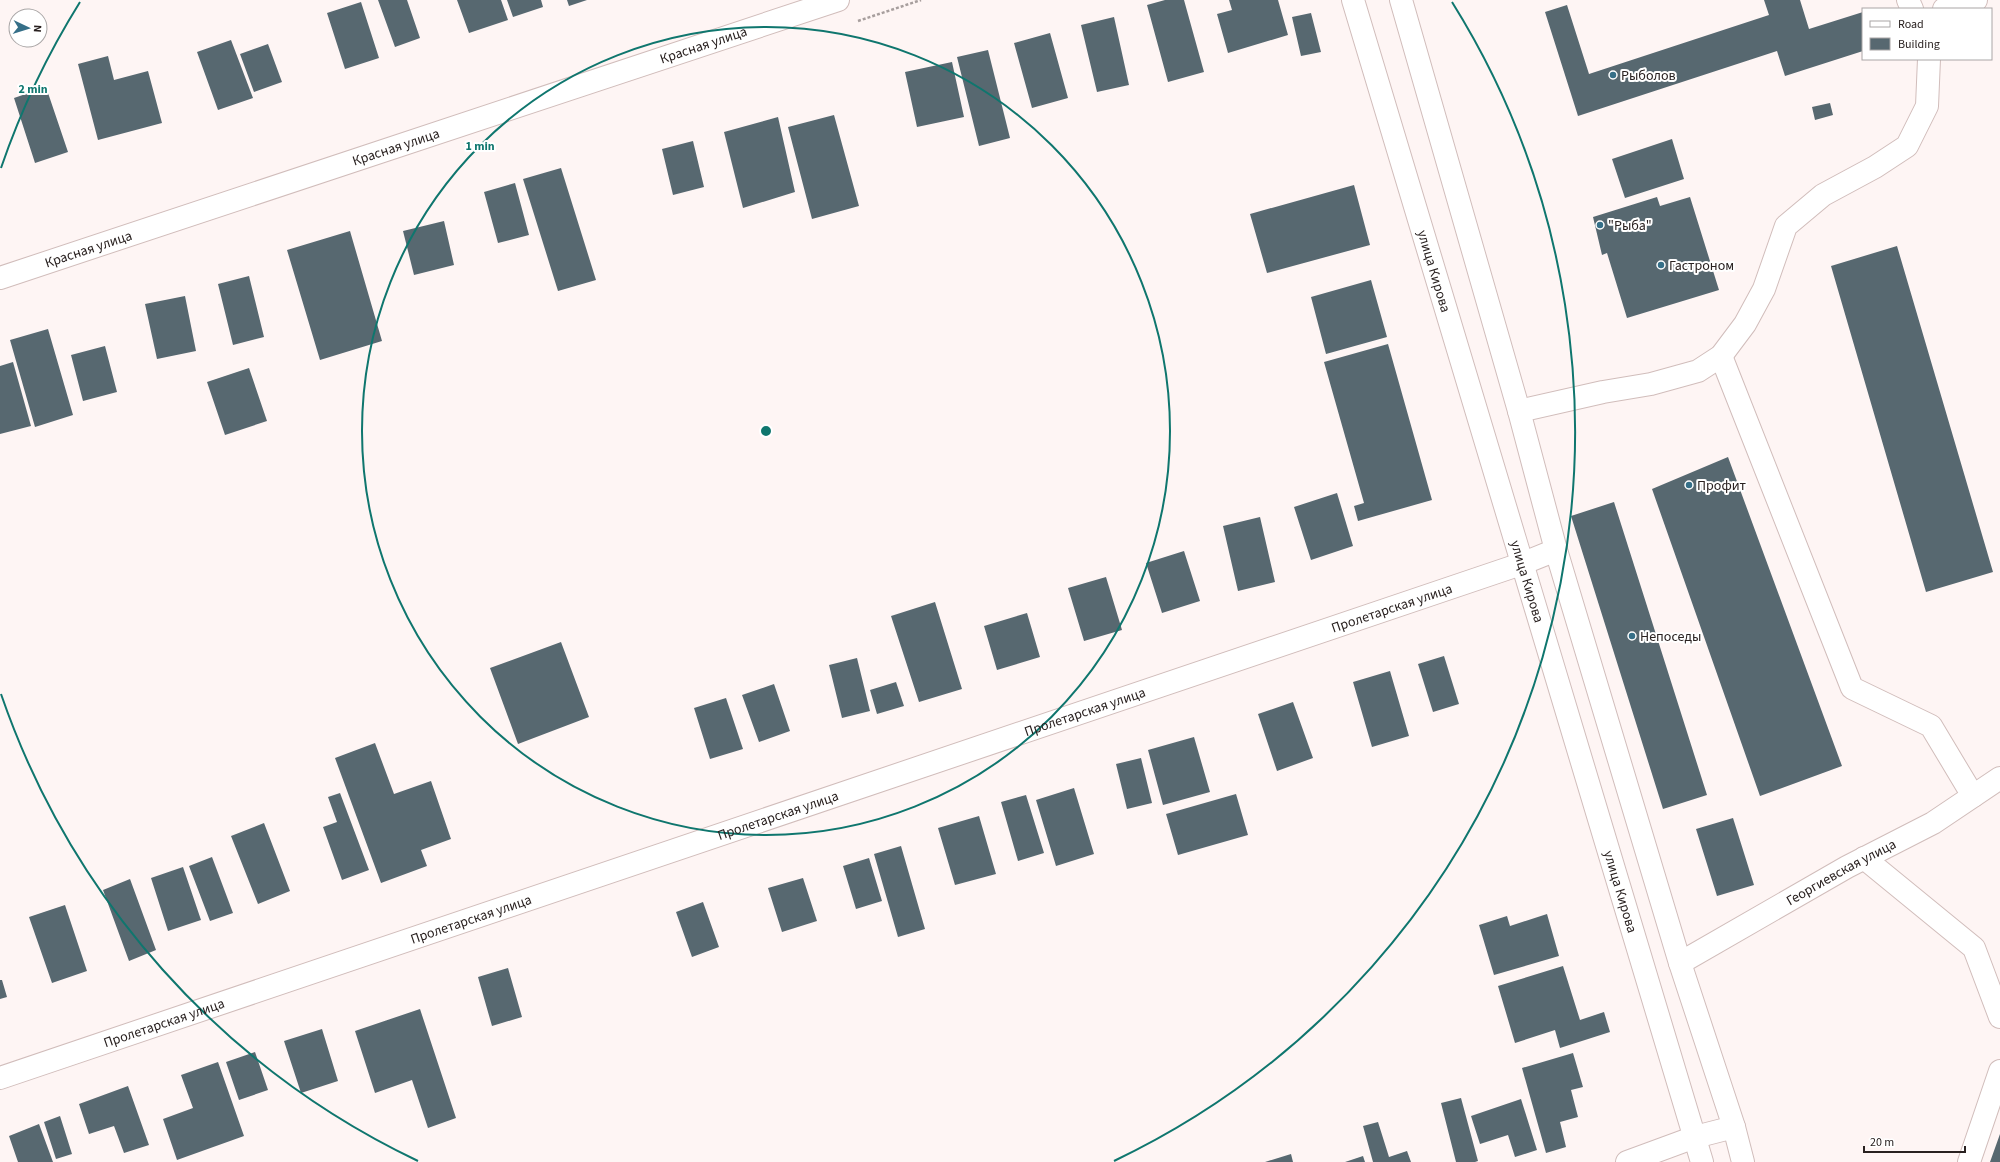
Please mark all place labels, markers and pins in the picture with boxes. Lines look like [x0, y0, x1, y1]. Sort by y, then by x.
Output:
place label: Рыболов [1621, 66, 1676, 86]
marker: Рыболов [1608, 70, 1618, 80]
place label: "Рыба" [1608, 216, 1652, 236]
marker: "Рыба" [1595, 220, 1605, 230]
place label: Гастроном [1669, 256, 1734, 276]
marker: Гастроном [1656, 260, 1666, 270]
centre of rings [759, 424, 773, 438]
place label: Профит [1697, 476, 1747, 496]
marker: Профит [1684, 480, 1694, 490]
place label: Непоседы [1640, 627, 1701, 647]
marker: Непоседы [1627, 631, 1637, 641]

